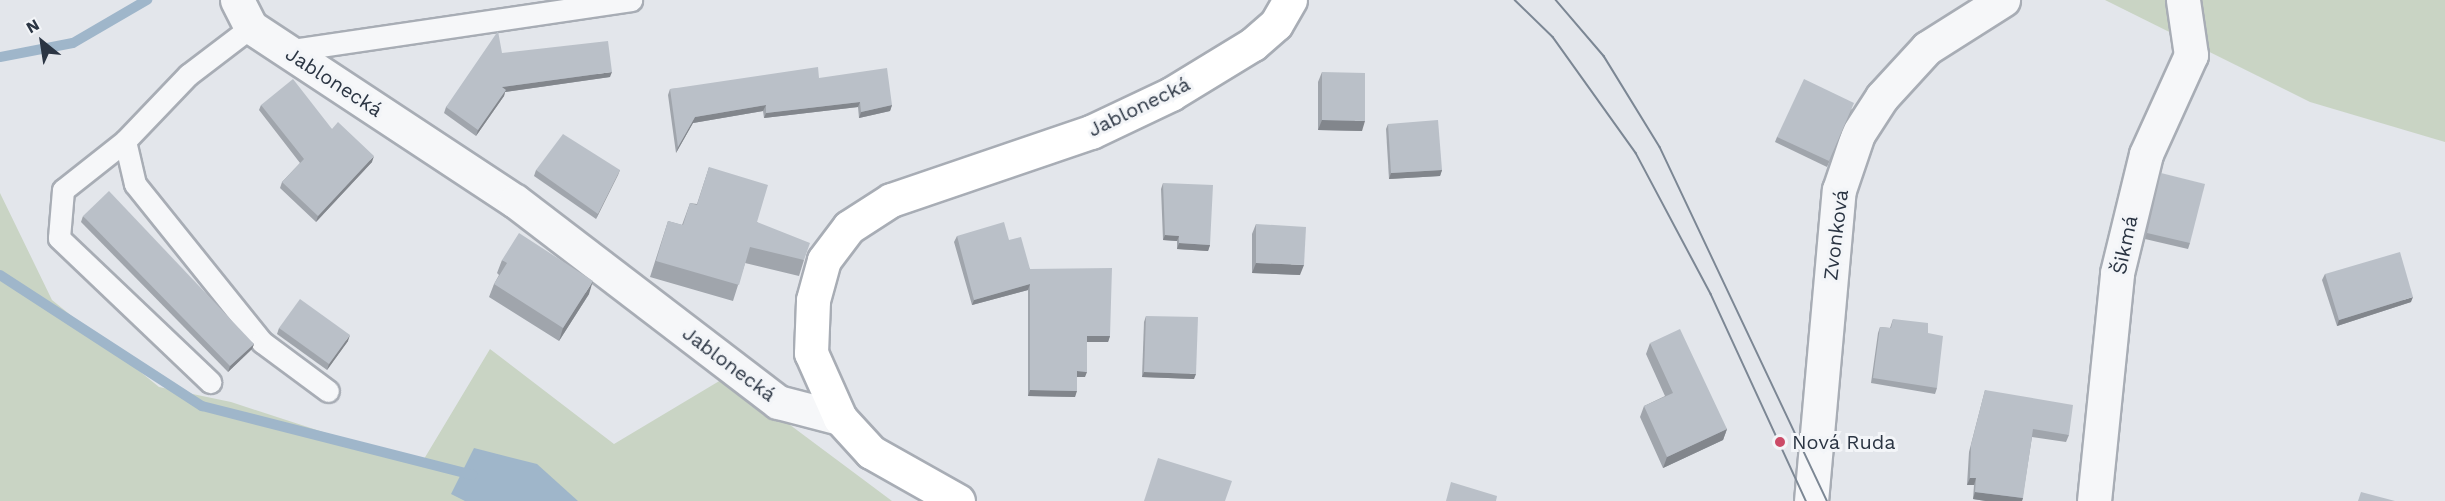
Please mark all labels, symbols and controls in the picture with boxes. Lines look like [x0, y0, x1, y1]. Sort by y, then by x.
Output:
north arrow [12, 12, 72, 72]
text: N [23, 15, 43, 37]
street label: Jablonecká [281, 42, 387, 122]
street label: Jablonecká [1084, 72, 1194, 142]
street label: Zvonková [1819, 188, 1853, 282]
street label: Šikmá [2107, 213, 2143, 277]
street label: Jablonecká [678, 321, 780, 407]
place label: Nová Ruda [1792, 430, 1896, 454]
marker: Nová Ruda [1773, 435, 1787, 449]

